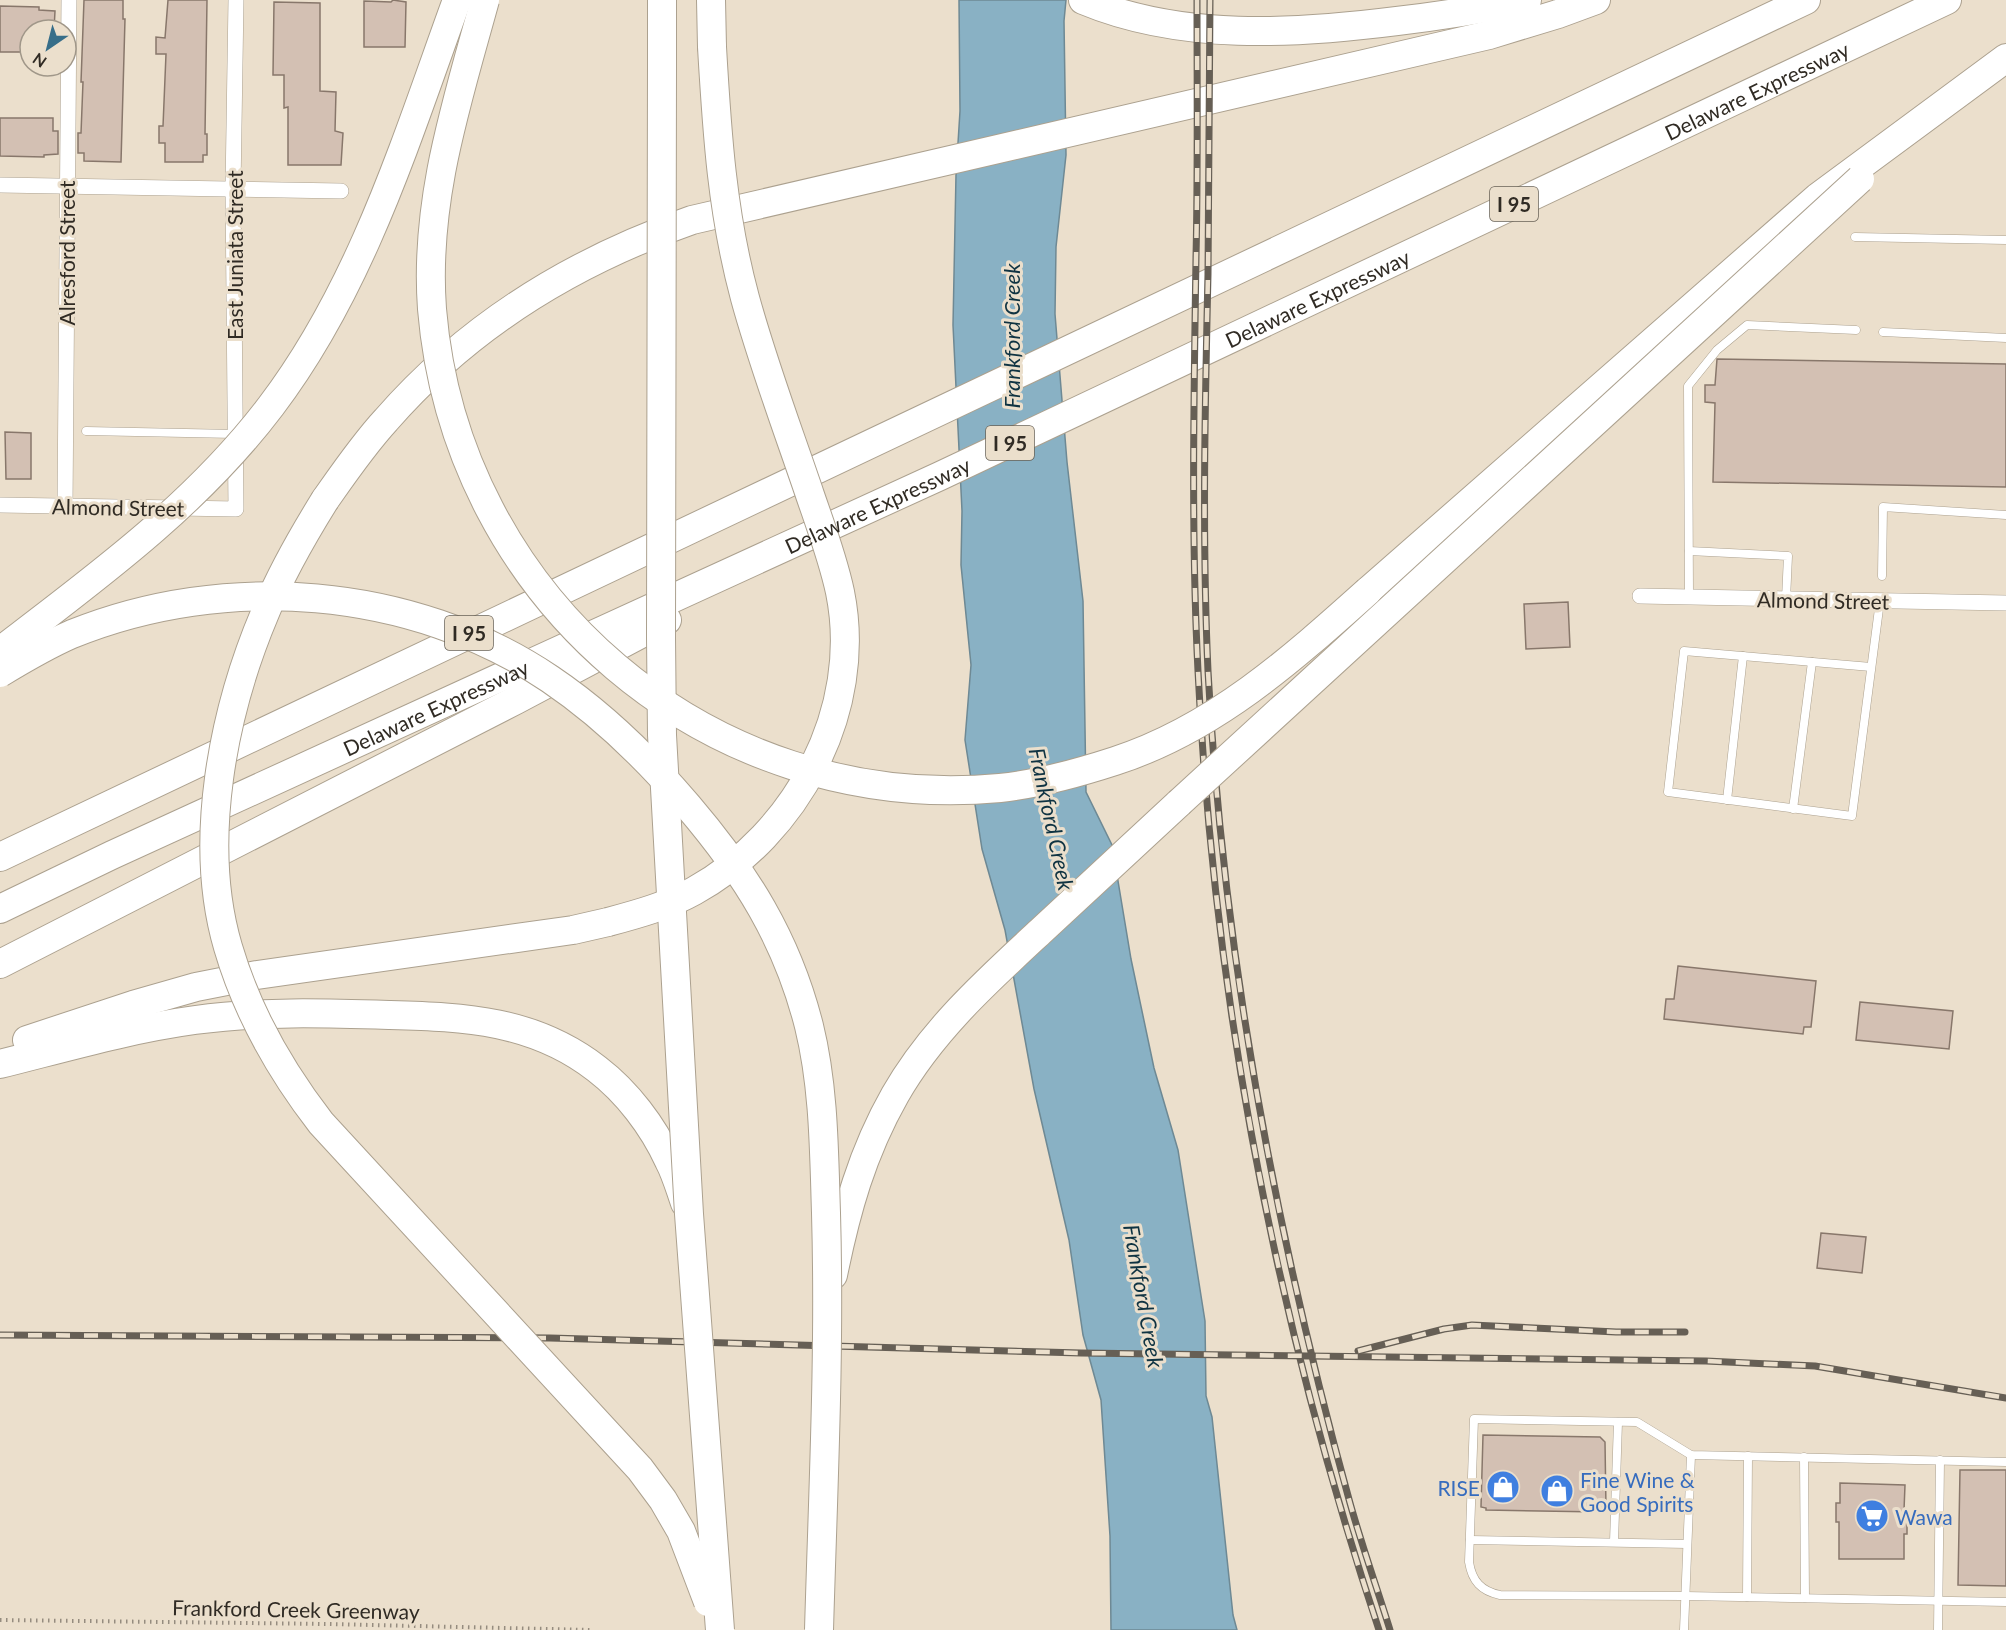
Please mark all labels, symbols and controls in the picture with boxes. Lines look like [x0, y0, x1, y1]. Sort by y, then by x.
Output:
north arrow [18, 18, 78, 78]
street label: Delaware Expressway [1660, 36, 1853, 144]
text: N [29, 49, 50, 72]
street label: East Juniata Street [222, 170, 247, 340]
street label: Alresford Street [54, 180, 79, 326]
road number: I 95 [1490, 187, 1538, 221]
street label: Delaware Expressway [1221, 243, 1413, 352]
water label: Frankford Creek [998, 263, 1025, 409]
road number: I 95 [986, 426, 1034, 460]
street label: Delaware Expressway [781, 451, 974, 558]
street label: Almond Street [52, 493, 185, 521]
street label: Almond Street [1757, 586, 1890, 614]
road number: I 95 [445, 616, 493, 650]
street label: Delaware Expressway [339, 654, 532, 760]
water label: Frankford Creek [1024, 745, 1080, 893]
water label: Frankford Creek [1118, 1222, 1170, 1370]
place label: Fine Wine & Good Spirits [1580, 1467, 1695, 1516]
shop icon: RISE [1485, 1469, 1521, 1505]
shop icon: Fine Wine & Good Spirits [1539, 1473, 1575, 1509]
place label: RISE [1437, 1475, 1480, 1500]
supermarket icon: Wawa [1854, 1498, 1890, 1534]
place label: Wawa [1895, 1504, 1953, 1529]
street label: Frankford Creek Greenway [172, 1594, 420, 1624]

